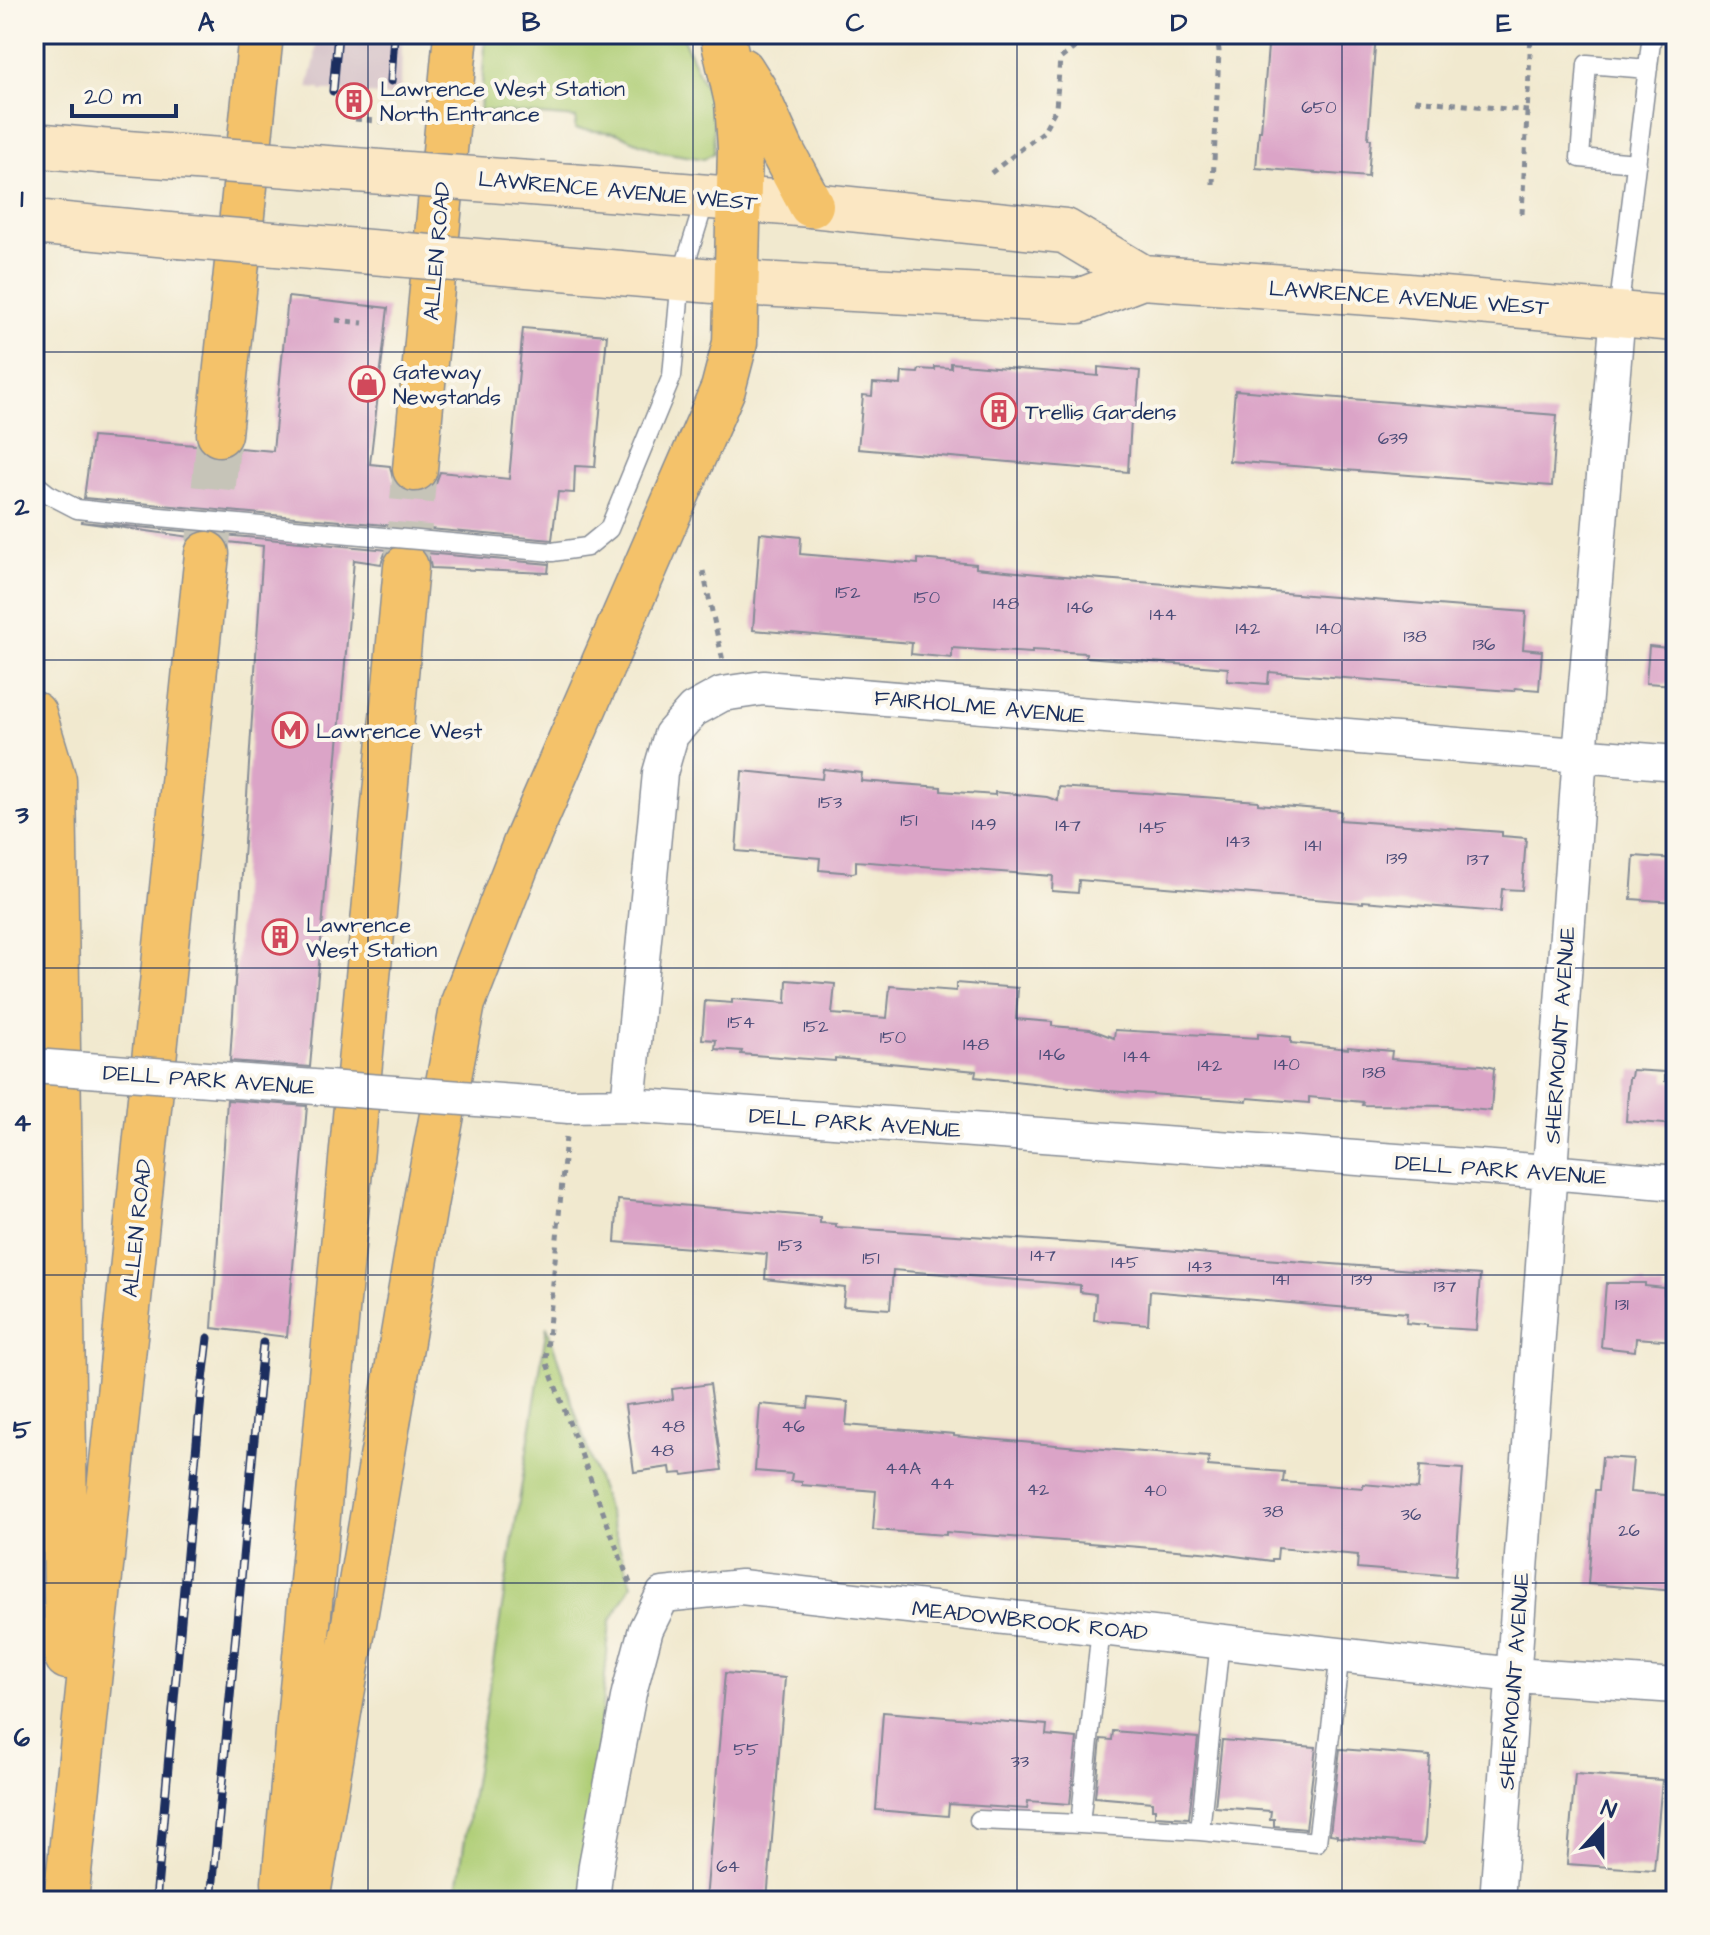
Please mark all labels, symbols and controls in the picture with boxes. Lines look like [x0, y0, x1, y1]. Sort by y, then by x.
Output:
text: A [198, 5, 215, 41]
text: B [522, 5, 541, 41]
text: C [846, 5, 865, 41]
text: D [1171, 5, 1188, 41]
text: E [1496, 5, 1512, 41]
scale bar [72, 68, 176, 118]
place label: Lawrence West Station North Entrance [380, 74, 625, 130]
text: 20 m [84, 80, 141, 114]
building icon: Lawrence West Station North Entrance [335, 82, 373, 120]
house number: 650 [1301, 95, 1337, 120]
street label: LAWRENCE AVENUE WEST [477, 164, 759, 219]
text: 1 [20, 181, 24, 217]
street label: ALLEN ROAD [416, 181, 459, 322]
street label: LAWRENCE AVENUE WEST [1268, 273, 1550, 324]
place label: Gateway Newstands [393, 357, 501, 413]
shop icon: Gateway Newstands [348, 365, 386, 403]
building icon: Trellis Gardens [980, 392, 1018, 430]
place label: Trellis Gardens [1025, 397, 1177, 428]
house number: 639 [1378, 426, 1408, 451]
text: 2 [14, 489, 30, 525]
house number: 152 [835, 580, 861, 605]
house number: 150 [914, 585, 940, 610]
house number: 148 [993, 591, 1019, 616]
house number: 146 [1067, 595, 1093, 620]
house number: 144 [1150, 602, 1176, 627]
house number: 142 [1236, 616, 1261, 641]
house number: 140 [1316, 616, 1342, 641]
house number: 138 [1403, 624, 1427, 649]
house number: 136 [1473, 632, 1495, 657]
street label: FAIRHOLME AVENUE [873, 683, 1087, 732]
metro station icon: Lawrence West [271, 711, 309, 749]
place label: Lawrence West [316, 716, 483, 747]
house number: 153 [818, 790, 842, 815]
text: 3 [14, 797, 29, 833]
house number: 151 [900, 808, 918, 833]
house number: 149 [972, 812, 996, 837]
house number: 147 [1055, 813, 1081, 838]
house number: 145 [1139, 815, 1167, 840]
house number: 143 [1226, 829, 1250, 854]
house number: 141 [1305, 833, 1321, 858]
house number: 139 [1386, 846, 1408, 871]
house number: 137 [1467, 847, 1489, 872]
place label: Lawrence West Station [306, 910, 437, 966]
building icon: Lawrence West Station [261, 918, 299, 956]
street label: SHERMOUNT AVENUE [1537, 925, 1584, 1145]
house number: 154 [727, 1010, 755, 1035]
house number: 152 [803, 1014, 829, 1039]
house number: 150 [880, 1025, 906, 1050]
house number: 148 [963, 1032, 989, 1057]
house number: 146 [1039, 1042, 1065, 1067]
house number: 144 [1124, 1044, 1150, 1069]
house number: 140 [1274, 1052, 1300, 1077]
house number: 142 [1198, 1053, 1223, 1078]
street label: DELL PARK AVENUE [102, 1058, 316, 1103]
house number: 138 [1362, 1060, 1386, 1085]
street label: DELL PARK AVENUE [748, 1101, 962, 1146]
text: 4 [13, 1105, 31, 1141]
street label: DELL PARK AVENUE [1394, 1148, 1608, 1193]
street label: ALLEN ROAD [115, 1157, 160, 1299]
house number: 153 [778, 1233, 802, 1258]
house number: 147 [1030, 1243, 1056, 1268]
house number: 151 [862, 1246, 880, 1271]
house number: 145 [1111, 1250, 1139, 1275]
house number: 143 [1188, 1254, 1212, 1279]
house number: 141 [1273, 1267, 1289, 1292]
house number: 139 [1351, 1267, 1373, 1292]
house number: 137 [1434, 1274, 1456, 1299]
house number: 131 [1615, 1292, 1629, 1317]
text: 5 [13, 1412, 32, 1448]
house number: 48 [661, 1414, 685, 1439]
house number: 46 [781, 1414, 805, 1439]
house number: 48 [650, 1438, 674, 1463]
house number: 44A [885, 1456, 921, 1481]
house number: 44 [930, 1471, 954, 1496]
house number: 42 [1027, 1477, 1050, 1502]
house number: 40 [1143, 1478, 1167, 1503]
house number: 38 [1263, 1499, 1284, 1524]
house number: 36 [1401, 1502, 1421, 1527]
house number: 26 [1618, 1518, 1640, 1543]
street label: SHERMOUNT AVENUE [1491, 1571, 1538, 1791]
street label: MEADOWBROOK ROAD [911, 1594, 1149, 1649]
text: 6 [14, 1720, 31, 1756]
house number: 55 [733, 1737, 759, 1762]
house number: 33 [1011, 1749, 1029, 1774]
north arrow [1562, 1787, 1642, 1867]
text: N [1597, 1793, 1621, 1827]
house number: 64 [716, 1854, 740, 1879]

